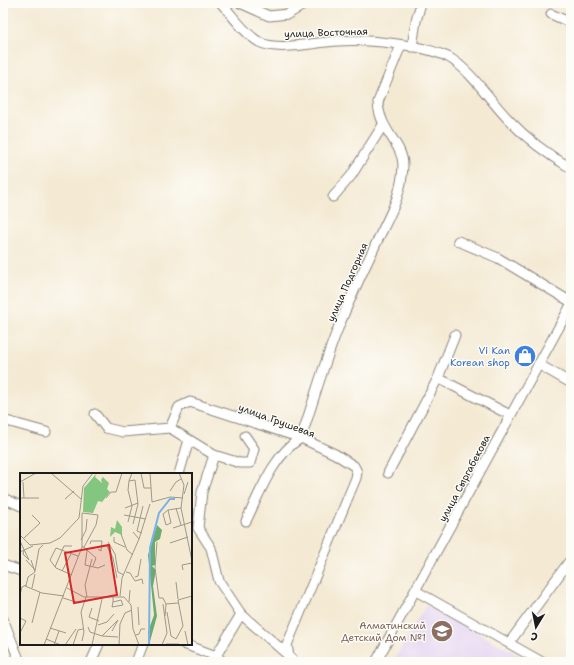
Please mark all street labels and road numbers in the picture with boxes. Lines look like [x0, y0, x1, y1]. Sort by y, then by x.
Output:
street label: улица Восточная [284, 25, 368, 40]
street label: улица Подгорная [324, 241, 371, 324]
street label: улица Грушевая [237, 401, 317, 440]
street label: улица Сыргабекова [436, 432, 493, 524]

